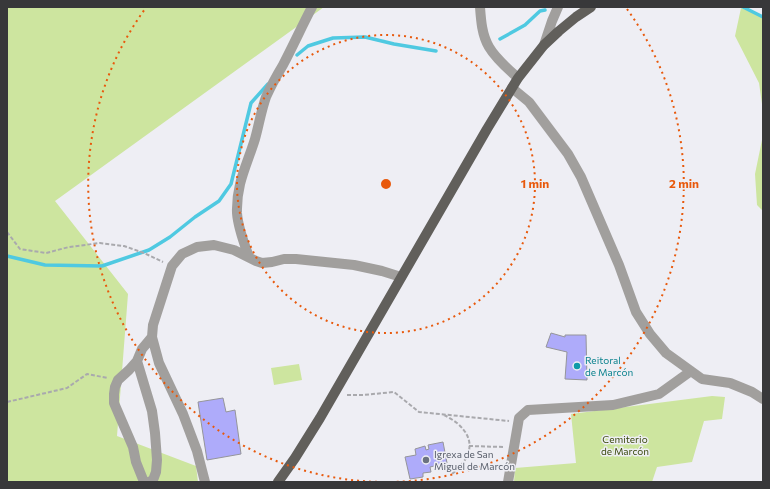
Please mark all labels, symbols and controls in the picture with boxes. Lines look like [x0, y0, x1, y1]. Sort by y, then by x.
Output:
text: 1 min [521, 176, 549, 190]
text: 2 min [669, 176, 699, 190]
centre of rings [379, 177, 393, 191]
place label: Reitoral de Marcón [585, 354, 633, 378]
marker: Reitoral de Marcón [572, 361, 582, 371]
park label: Cemiterio de Marcón [601, 433, 649, 457]
place label: Igrexa de San Miguel de Marcón [434, 448, 515, 472]
marker: Igrexa de San Miguel de Marcón [421, 455, 431, 465]

